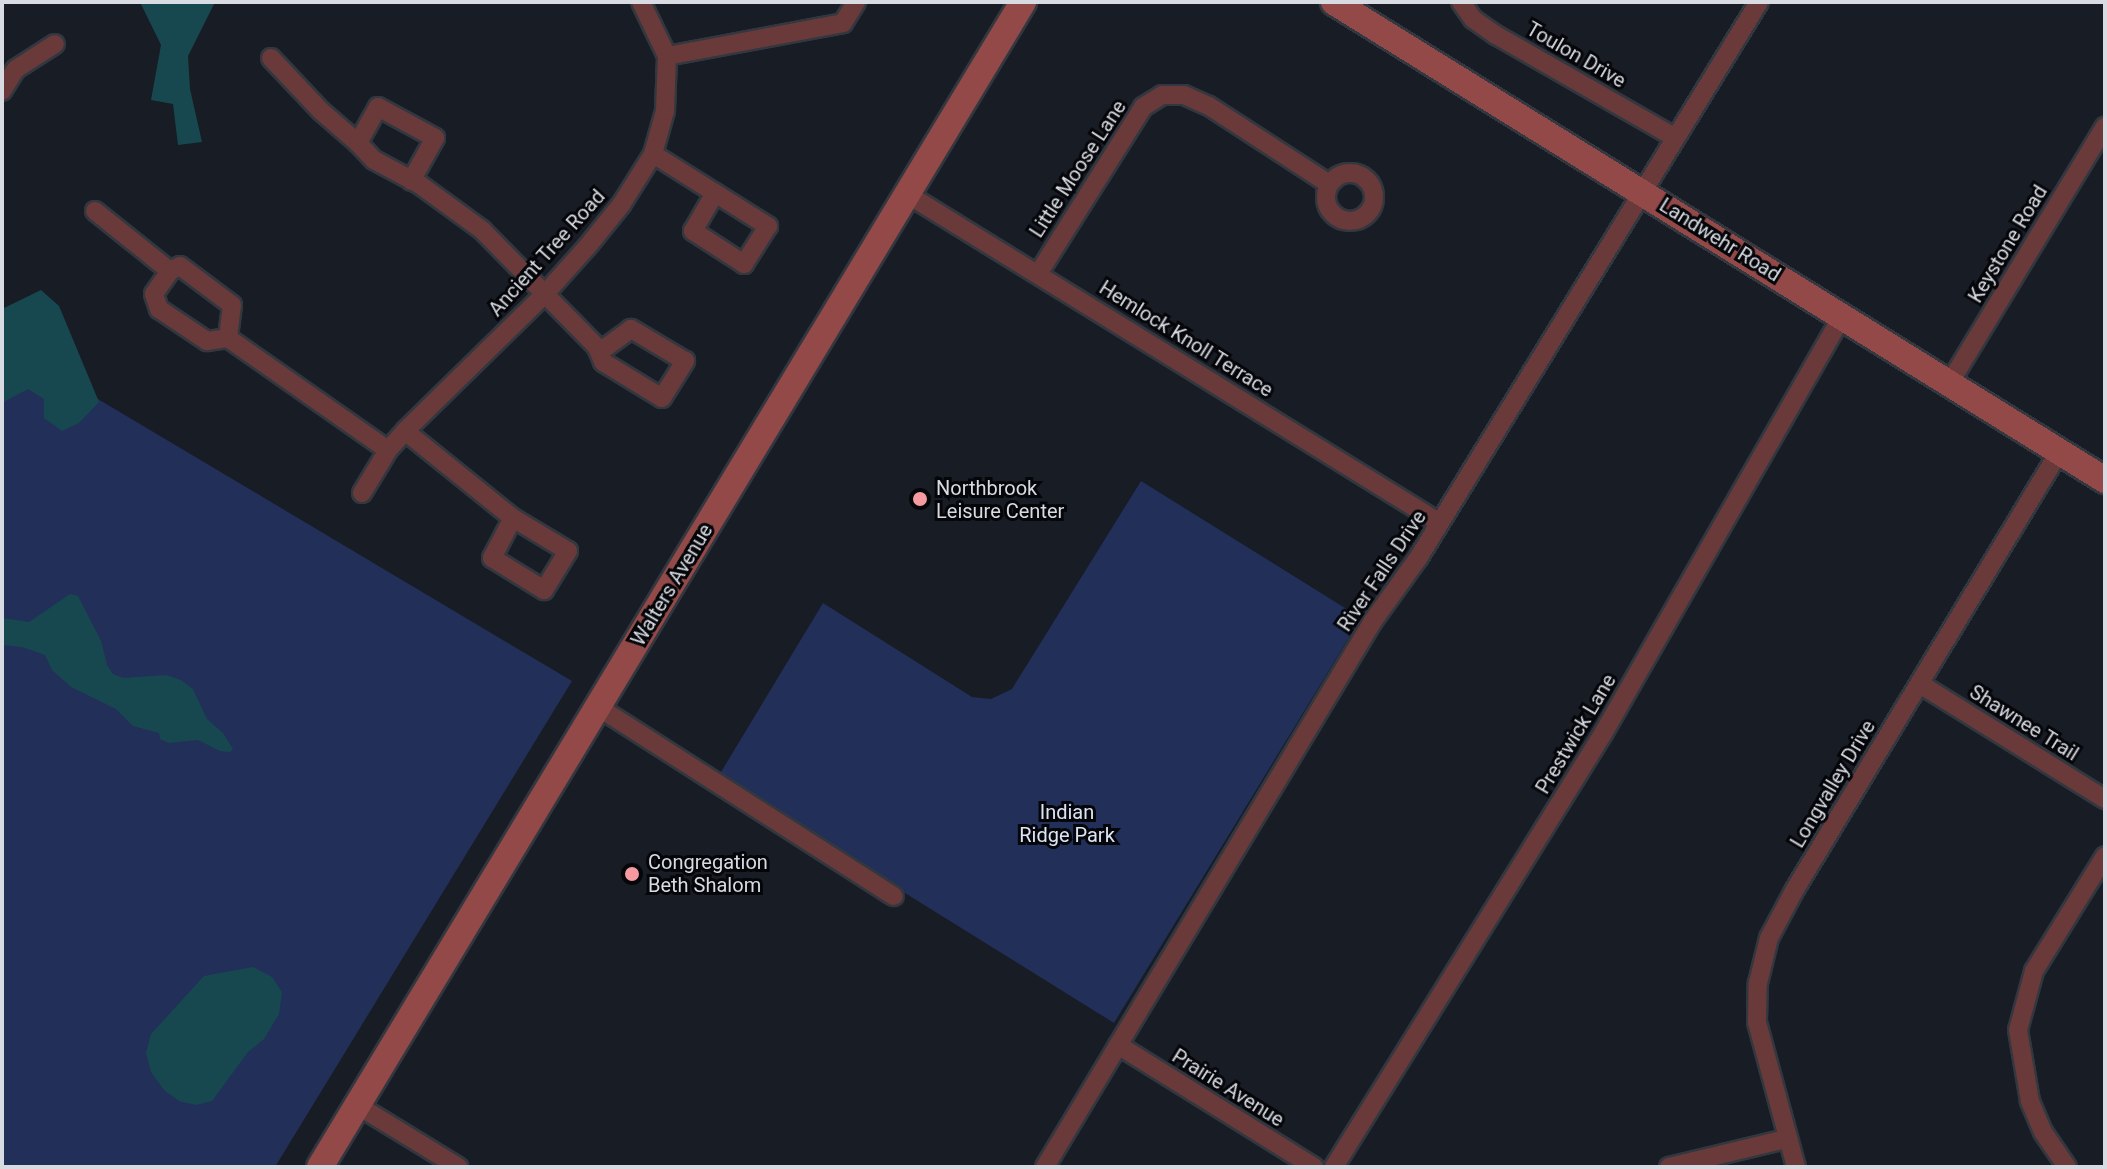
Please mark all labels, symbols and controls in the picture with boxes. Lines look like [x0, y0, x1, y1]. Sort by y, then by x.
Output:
street label: Toulon Drive [1522, 17, 1630, 93]
street label: Little Moose Lane [1025, 96, 1131, 242]
street label: Keystone Road [1964, 181, 2052, 307]
street label: Ancient Tree Road [484, 185, 610, 321]
street label: Landwehr Road [1655, 193, 1785, 287]
street label: Hemlock Knoll Terrace [1095, 276, 1277, 402]
place label: Northbrook Leisure Center [936, 476, 1064, 523]
marker: Northbrook Leisure Center [911, 490, 929, 508]
street label: River Falls Drive [1333, 506, 1431, 636]
street label: Walters Avenue [626, 520, 718, 650]
street label: Prestwick Lane [1531, 670, 1621, 798]
street label: Shawnee Trail [1965, 680, 2083, 766]
street label: Longvalley Drive [1786, 716, 1880, 852]
park label: Indian Ridge Park [1019, 801, 1115, 848]
place label: Congregation Beth Shalom [648, 850, 768, 897]
marker: Congregation Beth Shalom [623, 865, 641, 883]
street label: Prairie Avenue [1168, 1044, 1288, 1132]

